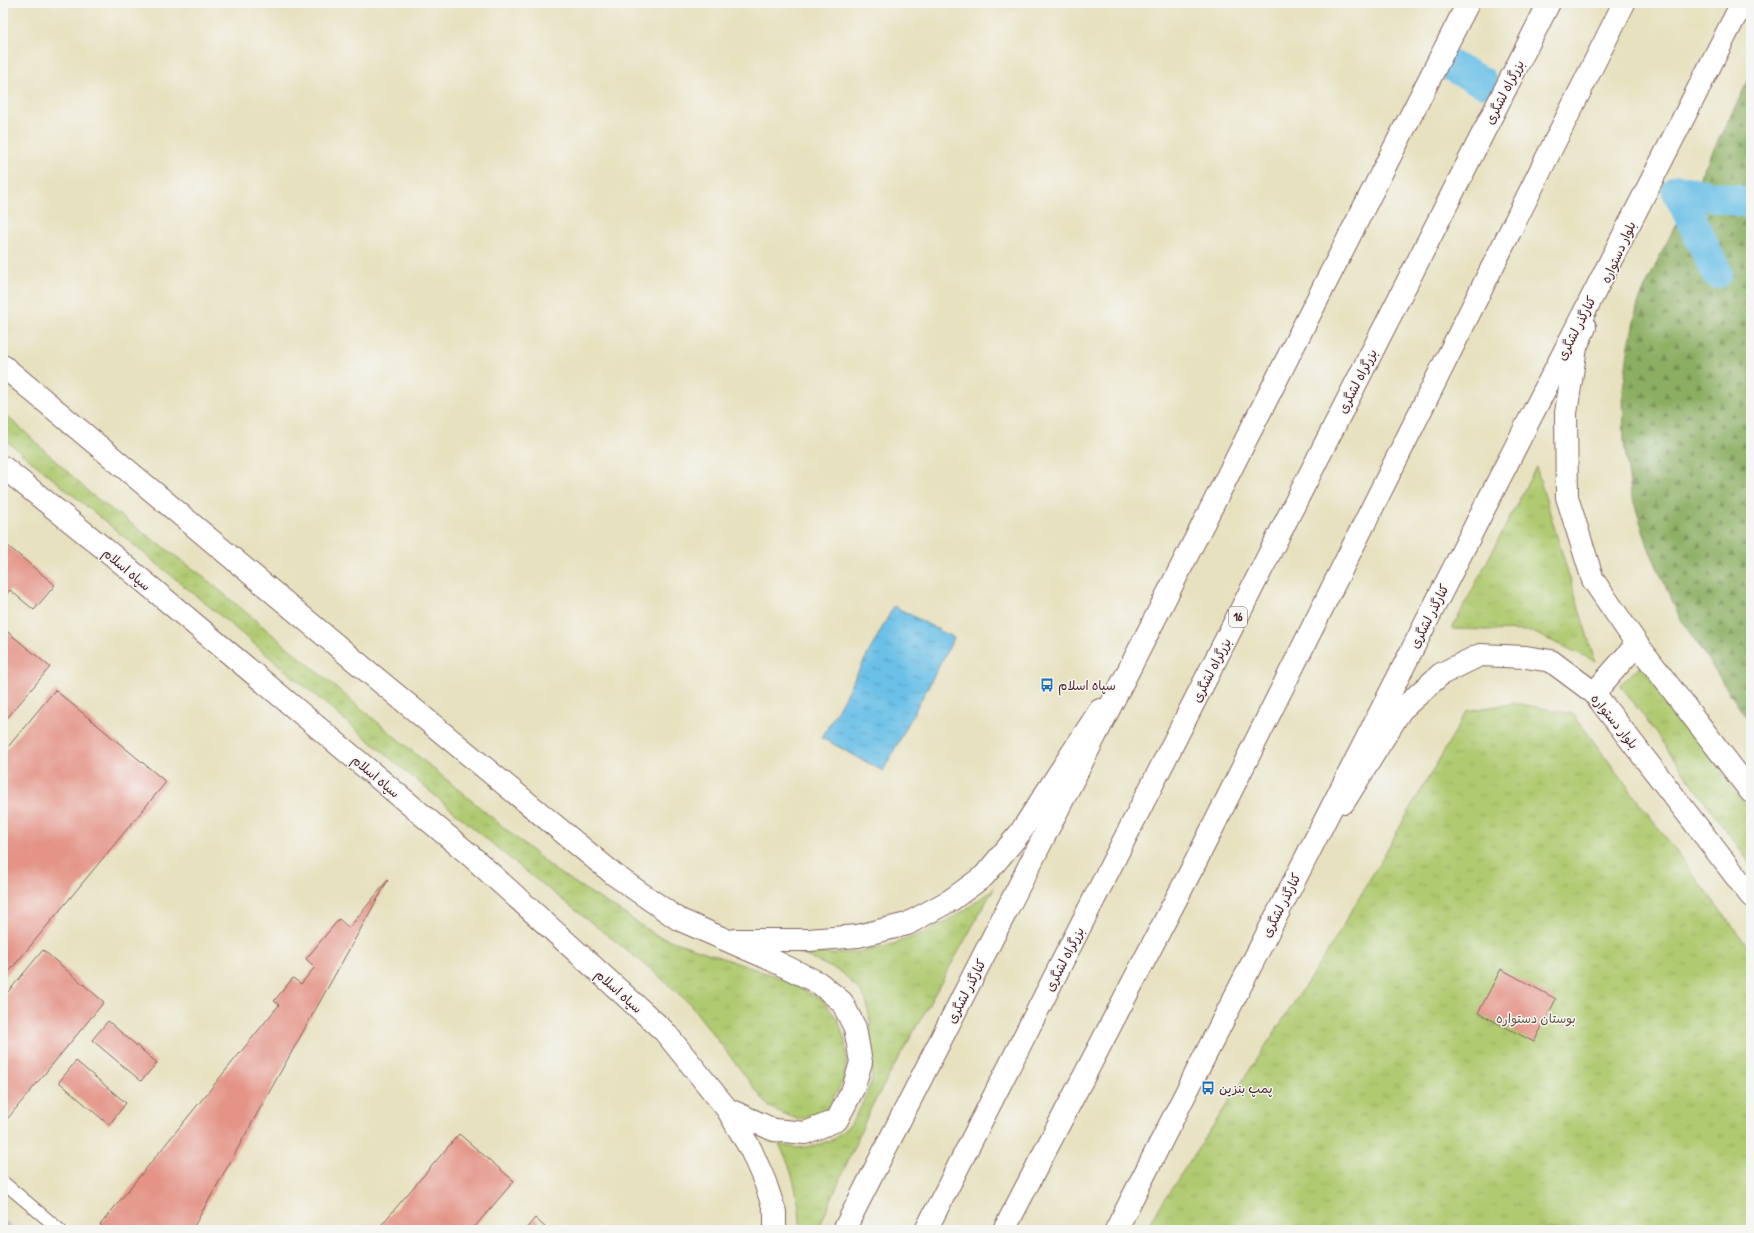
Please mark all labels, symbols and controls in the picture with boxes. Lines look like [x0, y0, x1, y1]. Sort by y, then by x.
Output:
street label: بزرگراه لشگری [1480, 57, 1528, 127]
street label: بلوار دستواره [1596, 218, 1640, 286]
street label: کنارگذر لشگری [1552, 292, 1600, 363]
street label: بزرگراه لشگری [1333, 346, 1381, 416]
street label: سپاه اسلام [98, 544, 155, 596]
street label: کنارگذر لشگری [1405, 580, 1453, 651]
road number: 16 [1229, 607, 1247, 627]
street label: بزرگراه لشگری [1187, 635, 1235, 705]
place label: سپاه اسلام [1058, 676, 1116, 696]
bus stop icon: سپاه اسلام [1039, 677, 1055, 693]
street label: بلوار دستواره [1587, 690, 1643, 752]
street label: سپاه اسلام [347, 751, 404, 803]
street label: کنارگذر لشگری [1257, 869, 1305, 940]
street label: بزرگراه لشگری [1040, 924, 1088, 994]
street label: کنارگذر لشگری [942, 955, 990, 1026]
street label: سپاه اسلام [590, 965, 646, 1019]
park label: بوستان دستواره [1496, 1009, 1576, 1027]
place label: پمپ بنزین [1219, 1079, 1273, 1097]
bus stop icon: پمپ بنزین [1200, 1080, 1216, 1096]

